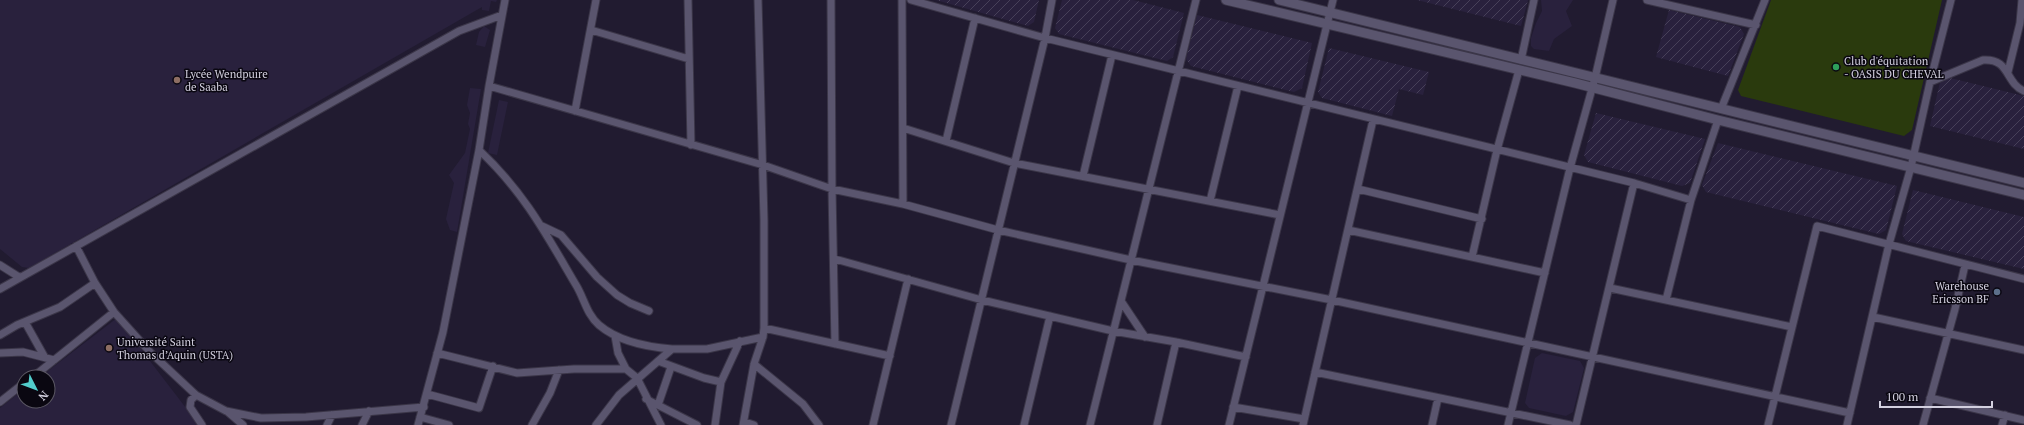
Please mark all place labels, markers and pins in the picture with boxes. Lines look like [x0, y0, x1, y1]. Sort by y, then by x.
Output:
place label: Club d'équitation - OASIS DU CHEVAL [1844, 54, 1944, 81]
marker: Club d'équitation - OASIS DU CHEVAL [1831, 62, 1841, 72]
place label: Lycée Wendpuire de Saaba [185, 67, 268, 94]
marker: Lycée Wendpuire de Saaba [172, 75, 182, 85]
place label: Warehouse Ericsson BF [1932, 279, 1989, 306]
marker: Warehouse Ericsson BF [1992, 287, 2002, 297]
place label: Université Saint Thomas d’Aquin (USTA) [117, 335, 233, 362]
marker: Université Saint Thomas d’Aquin (USTA) [104, 343, 114, 353]

